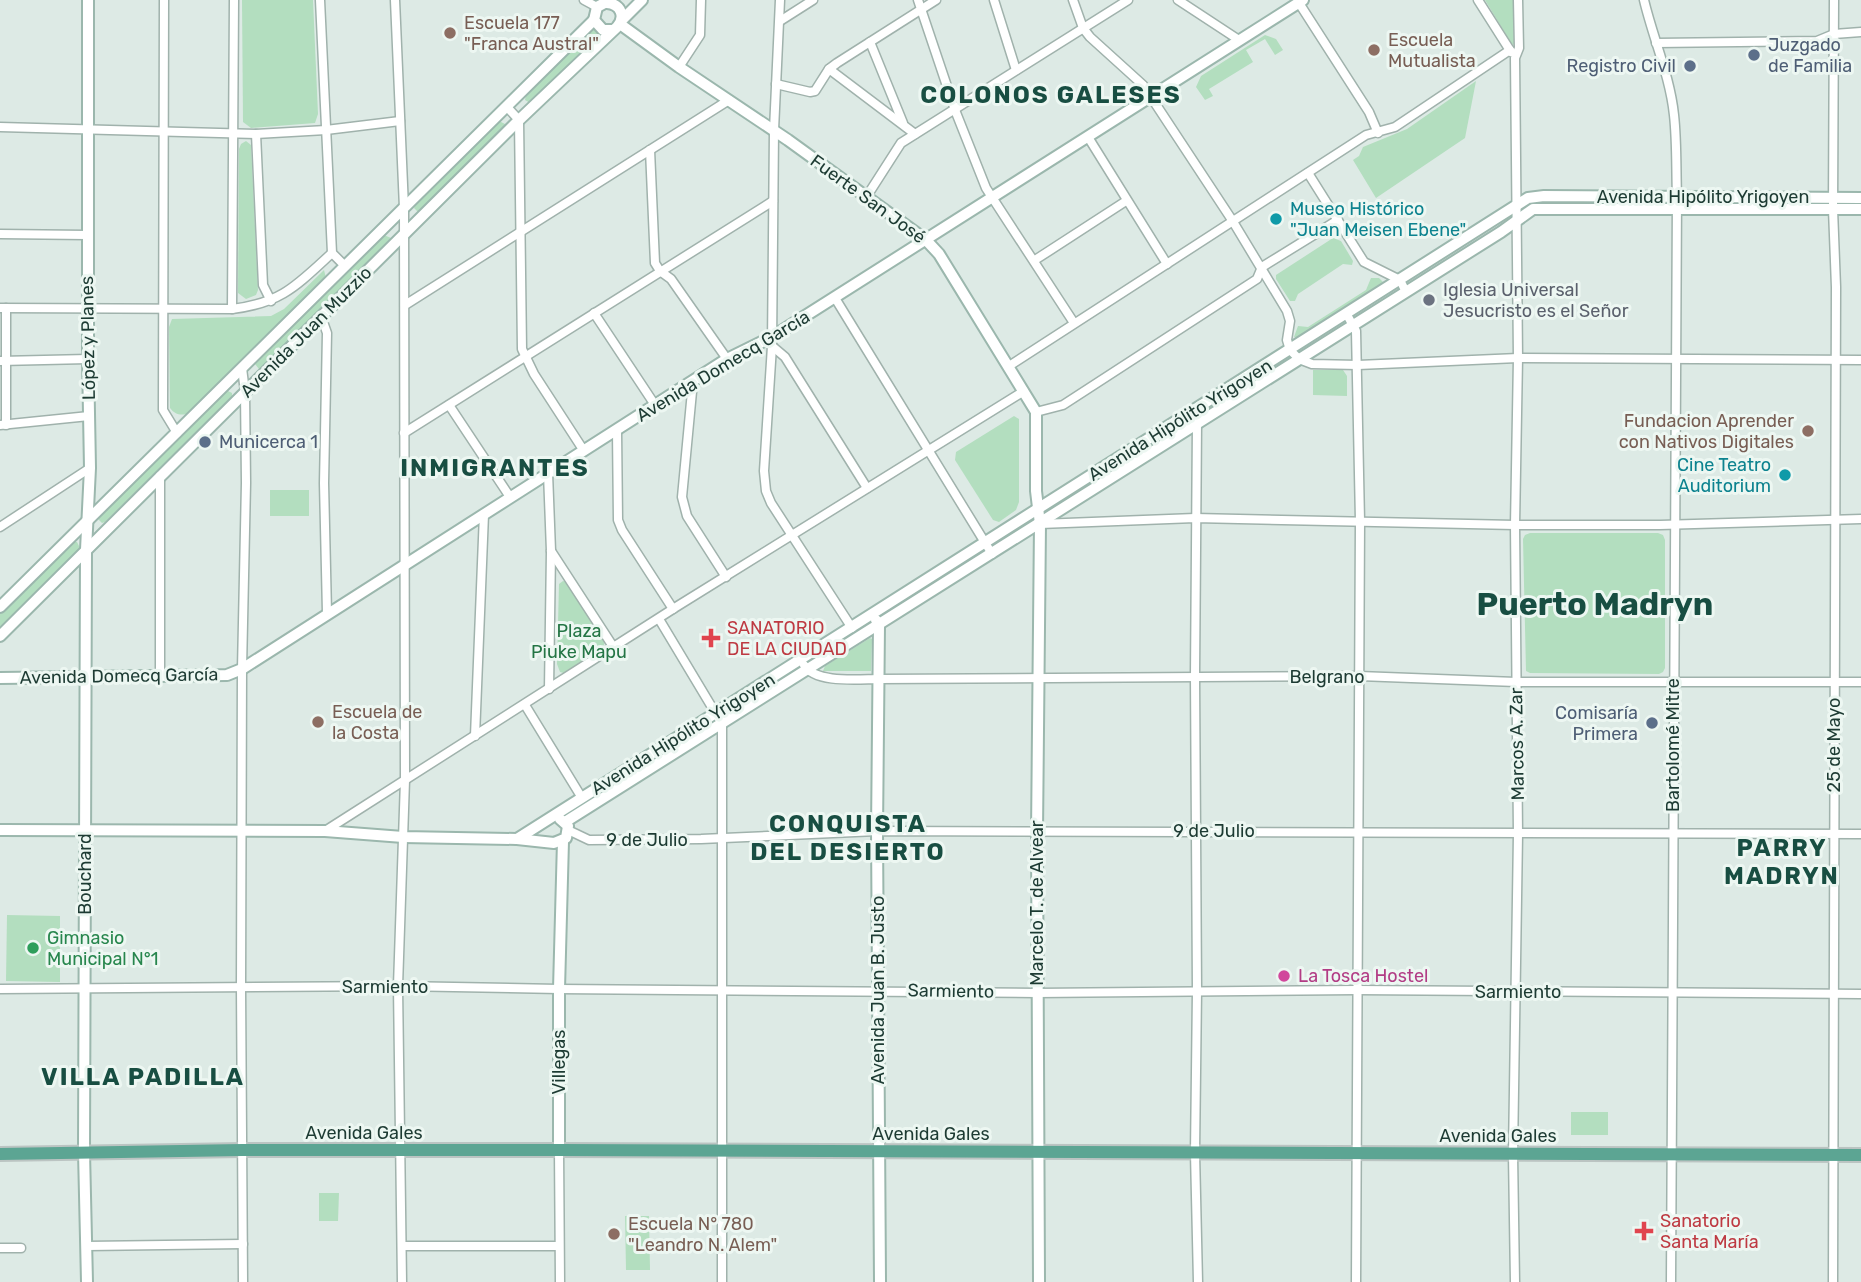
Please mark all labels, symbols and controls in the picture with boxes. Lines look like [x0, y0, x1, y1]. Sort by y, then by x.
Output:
place label: Escuela 177 "Franca Austral" [464, 12, 599, 55]
marker: Escuela 177 "Franca Austral" [442, 25, 458, 41]
place label: Escuela Mutualista [1388, 29, 1476, 72]
place label: Juzgado de Familia [1768, 34, 1852, 77]
marker: Escuela Mutualista [1366, 42, 1382, 58]
marker: Juzgado de Familia [1746, 47, 1762, 63]
place label: Registro Civil [1566, 55, 1676, 77]
marker: Registro Civil [1682, 58, 1698, 74]
district label: COLONOS GALESES [920, 81, 1182, 109]
street label: Fuerte San José [806, 150, 930, 248]
street label: Avenida Hipólito Yrigoyen [1597, 186, 1809, 208]
place label: Museo Histórico "Juan Meisen Ebene" [1290, 198, 1466, 241]
marker: Museo Histórico "Juan Meisen Ebene" [1268, 211, 1284, 227]
street label: Avenida Juan Muzzio [236, 262, 376, 402]
street label: López y Planes [76, 276, 100, 400]
place label: Iglesia Universal Jesucristo es el Señor [1443, 279, 1629, 322]
marker: Iglesia Universal Jesucristo es el Señor [1421, 292, 1437, 308]
street label: Avenida Domecq García [632, 305, 814, 427]
street label: Avenida Hipólito Yrigoyen [1084, 354, 1276, 486]
place label: Fundacion Aprender con Nativos Digitales [1619, 410, 1794, 453]
marker: Fundacion Aprender con Nativos Digitales [1800, 423, 1816, 439]
place label: Municerca 1 [219, 431, 318, 453]
marker: Municerca 1 [197, 434, 213, 450]
district label: INMIGRANTES [400, 454, 590, 482]
place label: Cine Teatro Auditorium [1677, 454, 1771, 497]
marker: Cine Teatro Auditorium [1777, 467, 1793, 483]
district label: Puerto Madryn [1477, 585, 1713, 623]
place label: SANATORIO DE LA CIUDAD [727, 617, 847, 660]
park label: Plaza Piuke Mapu [531, 620, 627, 663]
marker: SANATORIO DE LA CIUDAD [701, 628, 721, 648]
street label: Avenida Domecq García [20, 663, 218, 689]
street label: Belgrano [1289, 666, 1365, 688]
street label: Avenida Hipólito Yrigoyen [587, 668, 779, 800]
street label: Bartolomé Mitre [1662, 678, 1684, 812]
street label: Marcos A. Zar [1505, 687, 1529, 801]
street label: 25 de Mayo [1823, 698, 1845, 792]
place label: Escuela de la Costa [332, 701, 422, 744]
place label: Comisaría Primera [1555, 702, 1638, 745]
marker: Escuela de la Costa [310, 714, 326, 730]
marker: Comisaría Primera [1644, 715, 1660, 731]
district label: CONQUISTA DEL DESIERTO [750, 810, 946, 866]
street label: Marcelo T. de Alvear [1026, 820, 1048, 986]
street label: 9 de Julio [1173, 820, 1255, 842]
street label: 9 de Julio [606, 829, 688, 851]
street label: Bouchard [74, 833, 96, 915]
district label: PARRY MADRYN [1724, 834, 1840, 890]
street label: Avenida Juan B. Justo [867, 896, 889, 1084]
place label: Gimnasio Municipal N°1 [47, 927, 158, 970]
marker: Gimnasio Municipal N°1 [25, 940, 41, 956]
place label: La Tosca Hostel [1298, 965, 1428, 987]
marker: La Tosca Hostel [1276, 968, 1292, 984]
street label: Sarmiento [342, 976, 428, 998]
street label: Sarmiento [908, 979, 994, 1003]
street label: Sarmiento [1475, 981, 1561, 1003]
street label: Villegas [548, 1030, 570, 1094]
district label: VILLA PADILLA [41, 1063, 245, 1091]
street label: Avenida Gales [305, 1122, 423, 1144]
street label: Avenida Gales [872, 1123, 990, 1145]
street label: Avenida Gales [1439, 1125, 1557, 1147]
place label: Sanatorio Santa María [1660, 1210, 1759, 1253]
place label: Escuela N° 780 "Leandro N. Alem" [628, 1213, 777, 1256]
marker: Sanatorio Santa María [1634, 1221, 1654, 1241]
marker: Escuela N° 780 "Leandro N. Alem" [606, 1226, 622, 1242]

